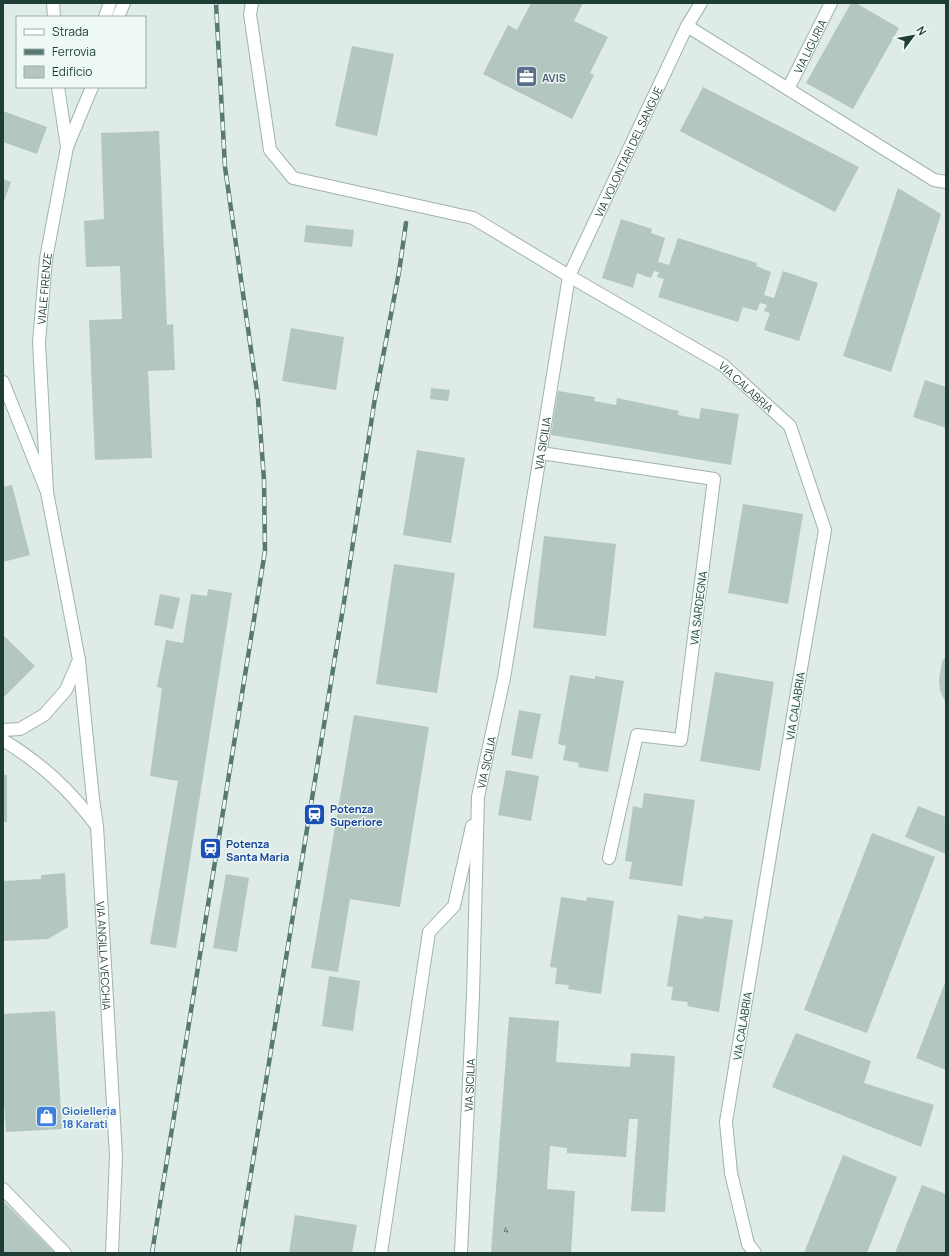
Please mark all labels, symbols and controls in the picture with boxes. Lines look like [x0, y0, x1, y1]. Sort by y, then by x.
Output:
legend [16, 16, 146, 88]
street label: VIA LIGURIA [790, 16, 829, 76]
north arrow [893, 16, 933, 56]
text: Strada [52, 23, 89, 40]
text: N [913, 23, 930, 38]
text: Ferrovia [52, 43, 96, 60]
text: Edificio [52, 63, 92, 80]
office icon: AVIS [514, 64, 540, 90]
place label: AVIS [542, 70, 566, 85]
street label: VIA VOLONTARI DEL SANGUE [590, 84, 665, 219]
street label: VIALE FIRENZE [33, 251, 55, 325]
street label: VIA CALABRIA [716, 358, 777, 415]
street label: VIA SICILIA [530, 416, 554, 471]
street label: VIA SARDEGNA [686, 570, 710, 646]
street label: VIA CALABRIA [782, 671, 808, 741]
street label: VIA SICILIA [473, 734, 499, 790]
station icon: Potenza Superiore [301, 801, 327, 827]
place label: Potenza Superiore [330, 801, 383, 829]
station icon: Potenza Santa Maria [197, 836, 223, 862]
place label: Potenza Santa Maria [226, 836, 289, 864]
street label: VIA ANGILLA VECCHIA [94, 901, 115, 1011]
street label: VIA CALABRIA [729, 991, 755, 1061]
street label: VIA SICILIA [460, 1058, 478, 1112]
shop icon: Gioielleria 18 Karati [34, 1103, 60, 1129]
place label: Gioielleria 18 Karati [62, 1103, 116, 1131]
house number: 4 [503, 1223, 509, 1236]

